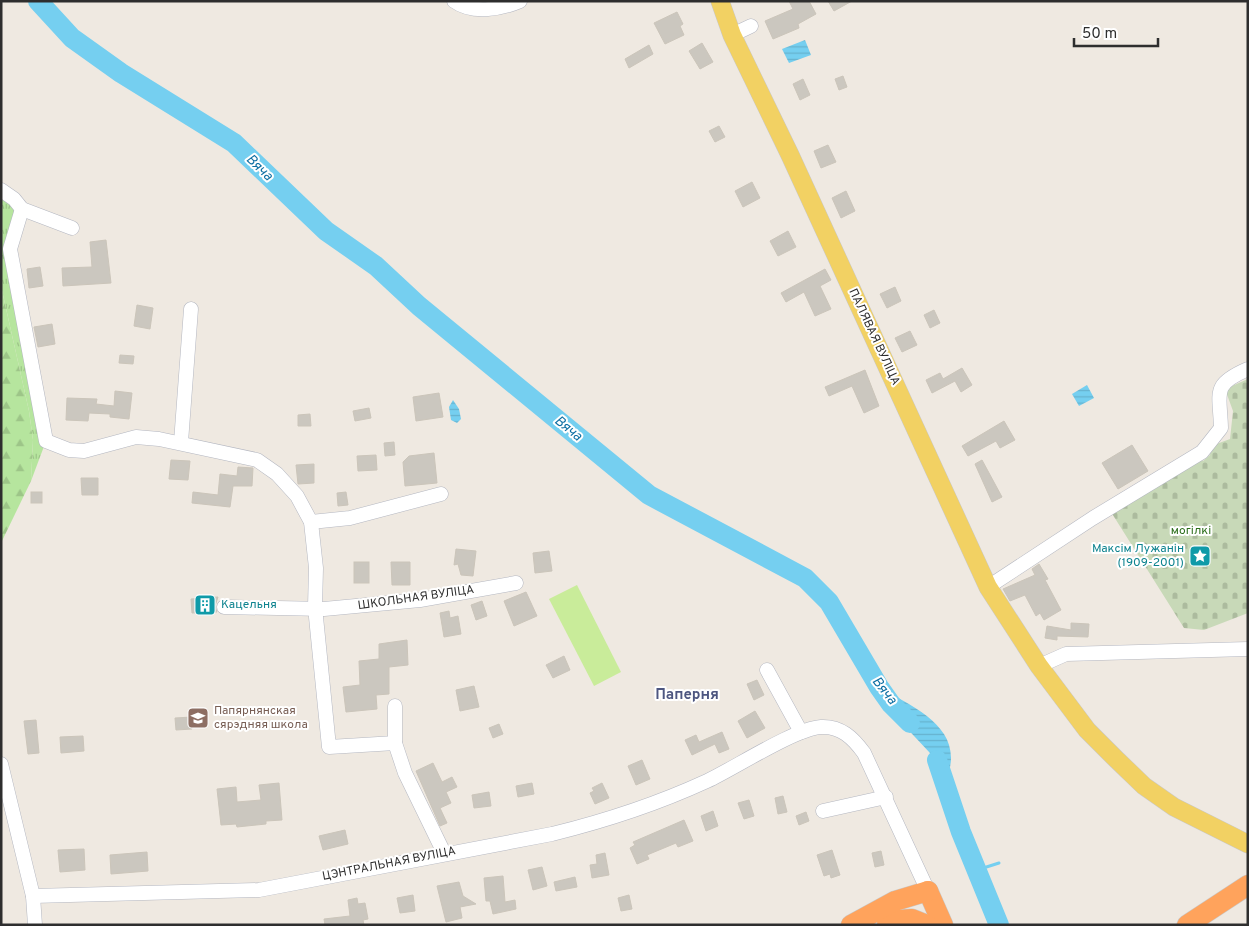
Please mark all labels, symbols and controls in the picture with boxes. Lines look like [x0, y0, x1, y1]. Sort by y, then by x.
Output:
scale bar [1074, 15, 1158, 47]
text: 50 m [1082, 25, 1117, 44]
water label: Вяча [242, 151, 276, 185]
street label: ПАЛЯВАЯ ВУЛІЦА [845, 286, 903, 388]
water label: Вяча [551, 413, 586, 446]
park label: могілкі [1171, 523, 1211, 539]
place label: Максiм Лужанiн (1909-2001) [1092, 541, 1184, 571]
place icon: Максiм Лужанiн (1909-2001) [1188, 544, 1212, 568]
street label: ШКОЛЬНАЯ ВУЛІЦА [357, 582, 475, 614]
building icon: Кацельня [193, 593, 217, 617]
place label: Кацельня [221, 597, 277, 613]
water label: Вяча [868, 674, 901, 709]
district label: Паперня [655, 686, 719, 705]
place label: Папярнянская сярэдняя школа [214, 703, 308, 733]
school or university icon: Папярнянская сярэдняя школа [186, 706, 210, 730]
street label: ЦЭНТРАЛЬНАЯ ВУЛІЦА [321, 843, 457, 885]

